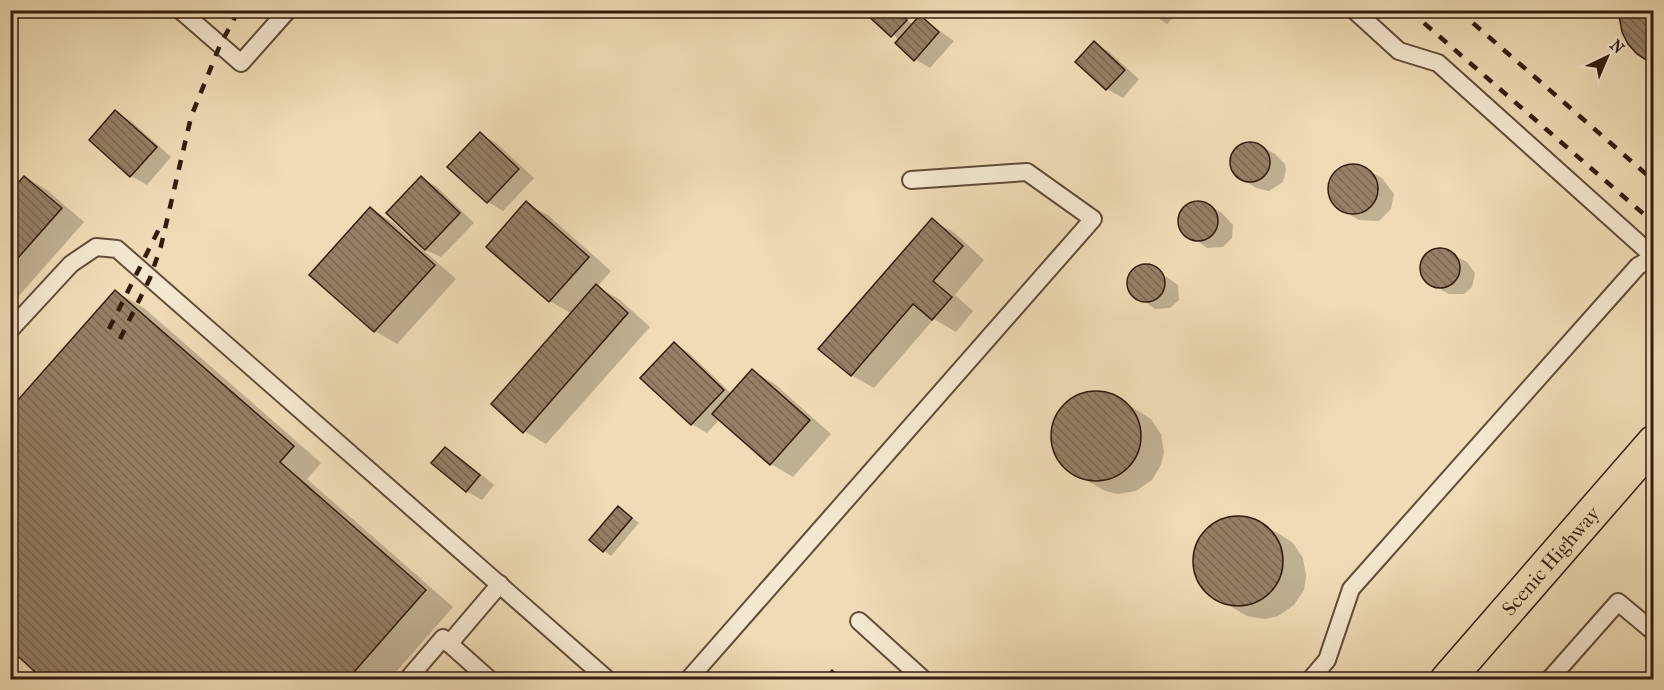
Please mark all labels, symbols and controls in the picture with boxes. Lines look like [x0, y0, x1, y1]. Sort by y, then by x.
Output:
north arrow [1577, 27, 1637, 87]
text: N [1606, 36, 1629, 58]
street label: Scenic Highway [1497, 501, 1605, 620]

